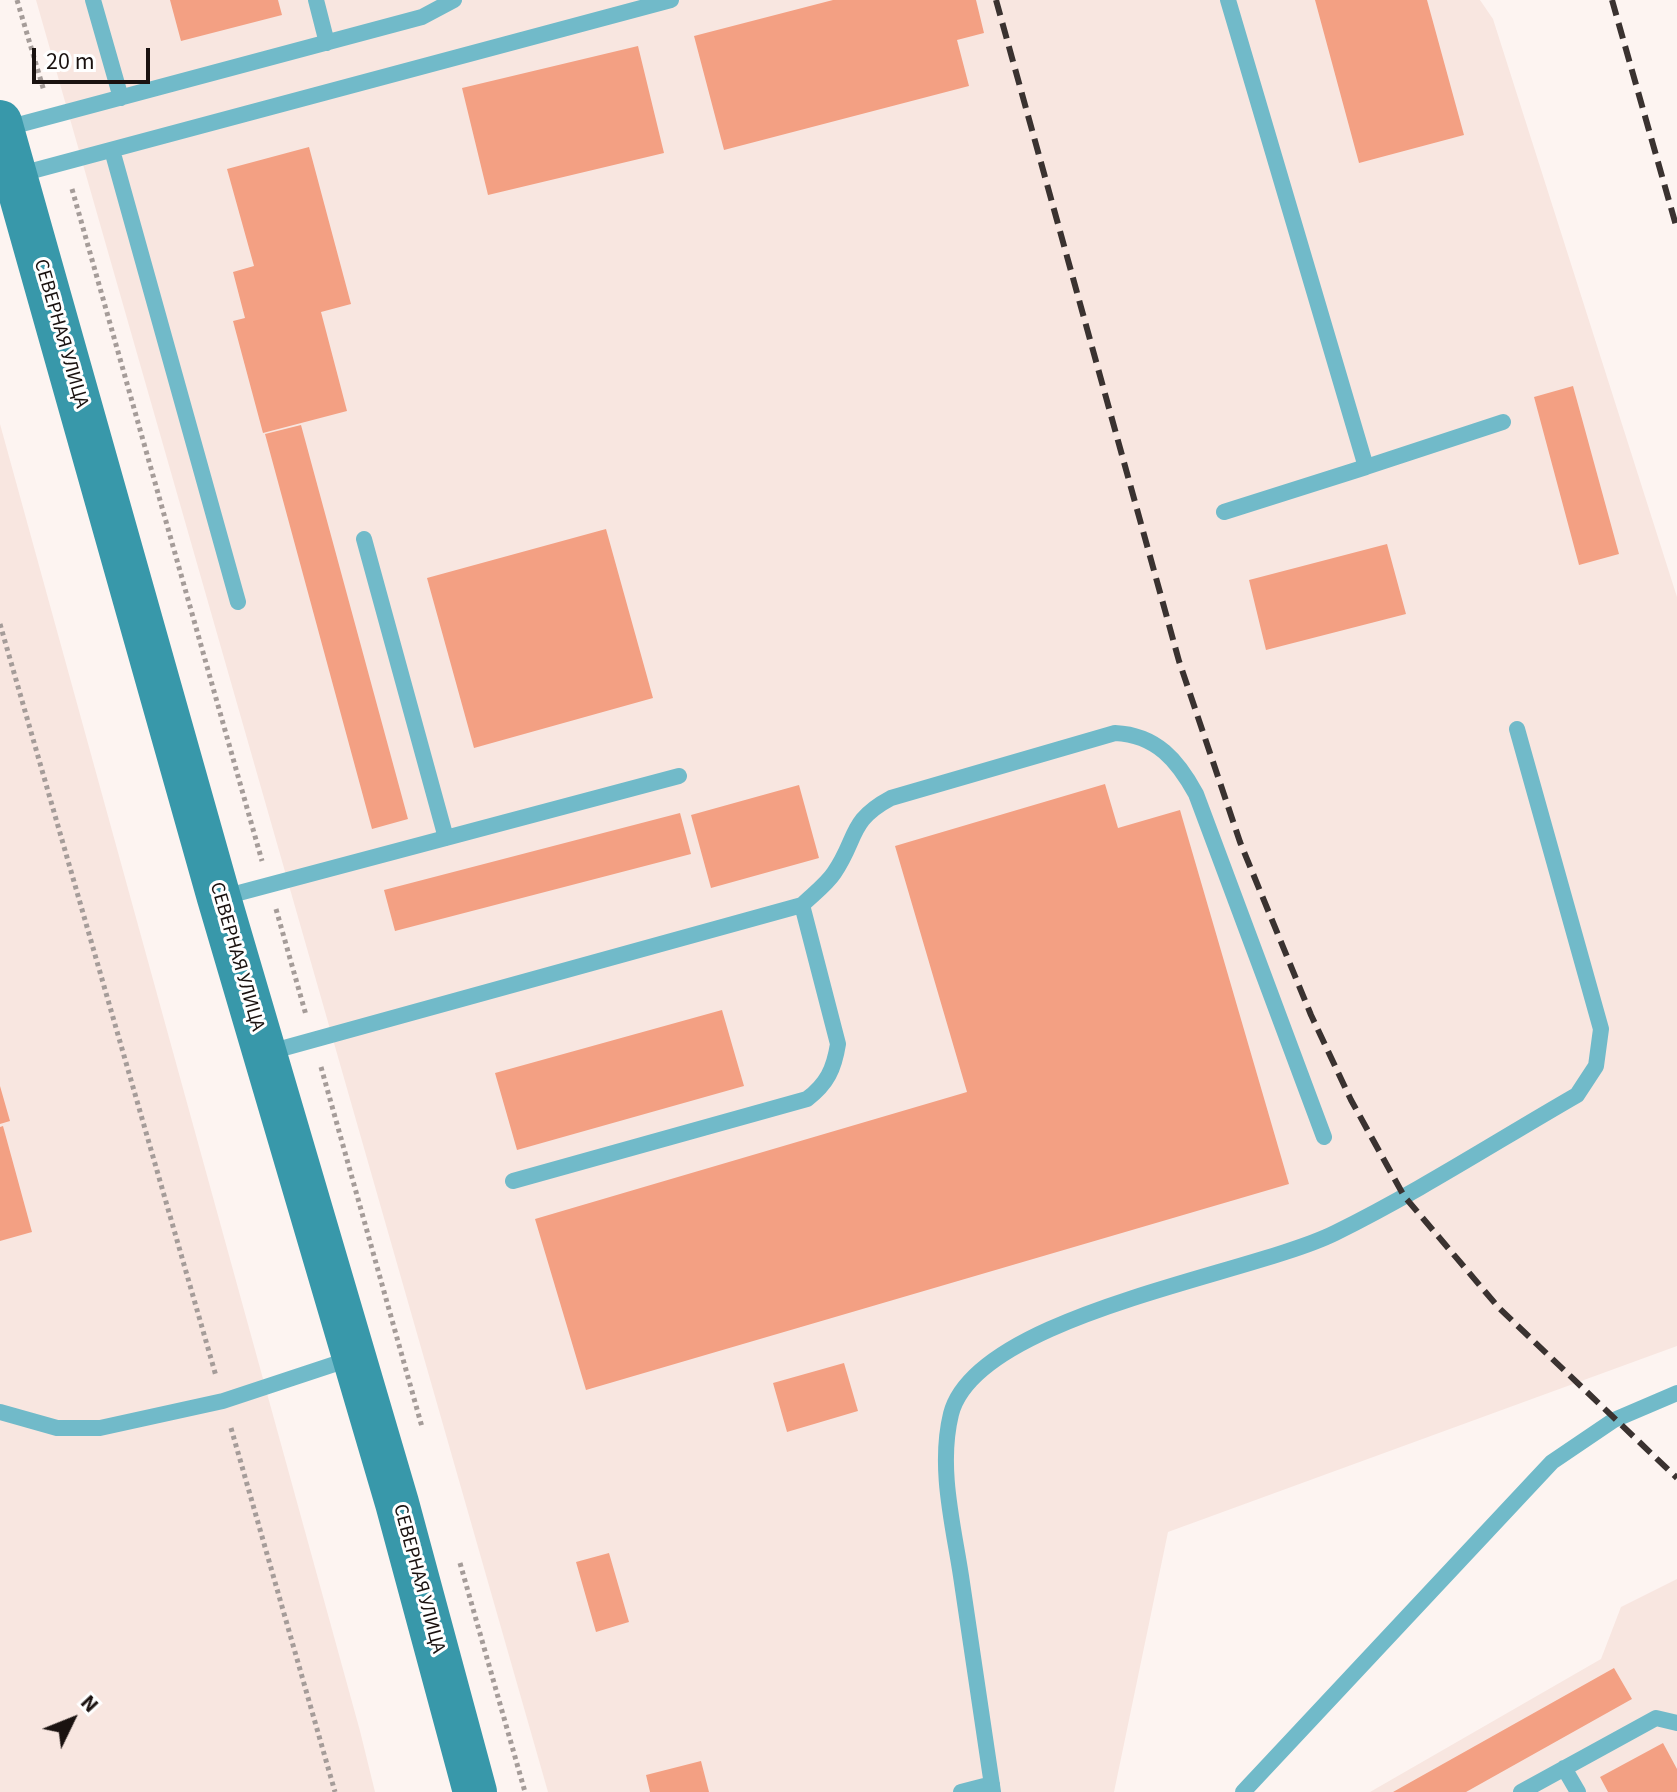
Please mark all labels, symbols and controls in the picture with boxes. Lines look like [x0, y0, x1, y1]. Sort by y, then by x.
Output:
scale bar [36, 32, 154, 82]
text: 20 m [46, 44, 95, 79]
street label: СЕВЕРНАЯ УЛИЦА [27, 257, 93, 411]
street label: СЕВЕРНАЯ УЛИЦА [203, 880, 269, 1034]
street label: СЕВЕРНАЯ УЛИЦА [387, 1502, 449, 1656]
north arrow [32, 1680, 112, 1760]
text: N [73, 1687, 106, 1720]

